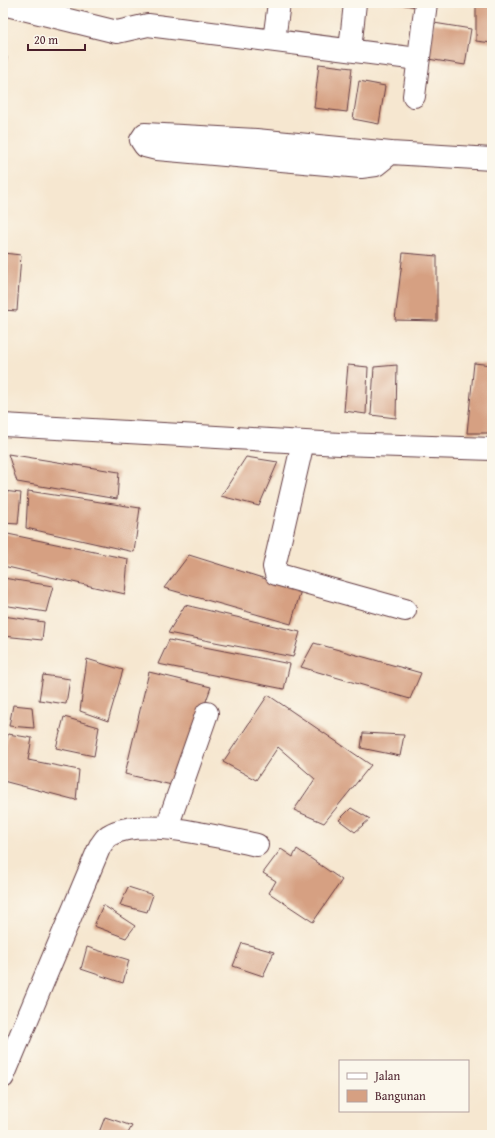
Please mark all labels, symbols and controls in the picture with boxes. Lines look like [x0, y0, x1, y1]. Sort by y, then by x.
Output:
scale bar [28, 26, 85, 52]
text: 20 m [34, 31, 58, 48]
legend [339, 1060, 469, 1112]
text: Jalan [373, 1067, 400, 1084]
text: Bangunan [375, 1087, 426, 1104]

